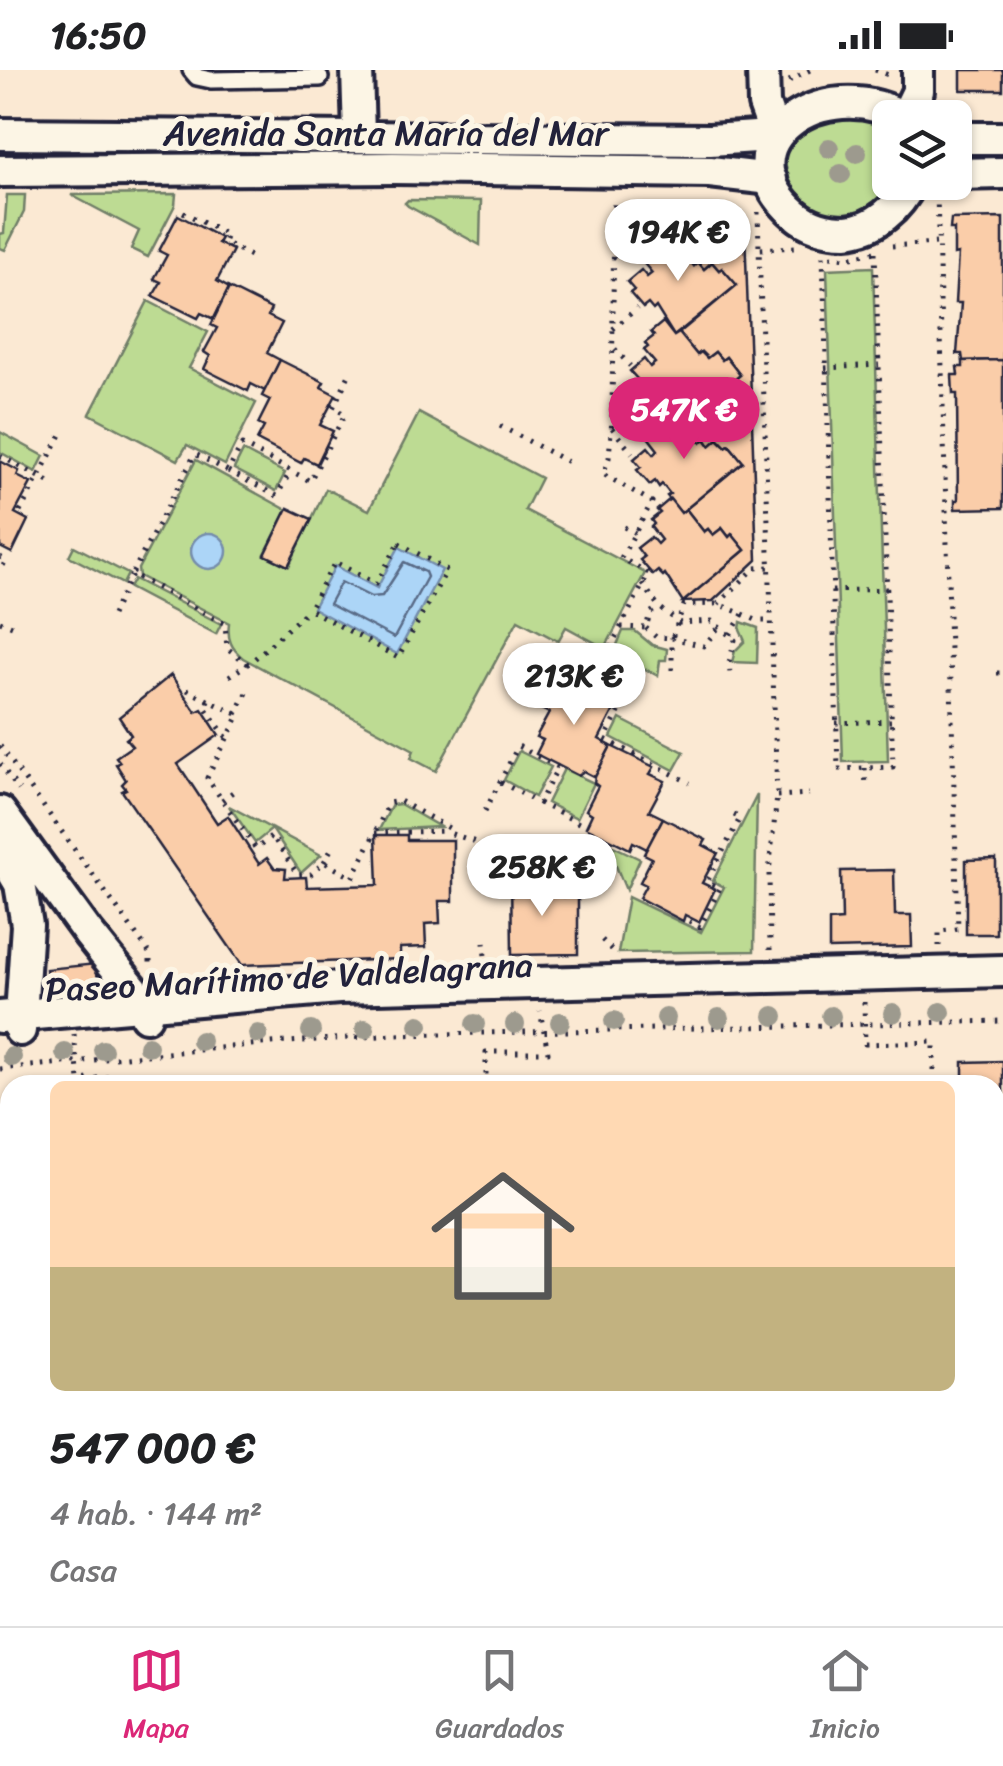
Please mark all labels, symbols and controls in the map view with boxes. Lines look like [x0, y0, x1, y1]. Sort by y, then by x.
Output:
text: 16:50 [50, 2, 147, 69]
map controls [872, 100, 972, 200]
button: layers [872, 100, 972, 200]
street label: Avenida Santa María del Mar [162, 102, 610, 164]
pin: 194K € [597, 199, 759, 284]
text: 194K € [627, 203, 729, 260]
pin: 547K € [603, 377, 765, 462]
text: 547K € [631, 381, 737, 438]
pin: 213K € [493, 643, 655, 728]
text: 213K € [525, 647, 623, 704]
pin: 258K € [461, 834, 623, 919]
text: 258K € [489, 838, 595, 895]
street label: Paseo Marítimo de Valdelagrana [44, 933, 535, 1021]
icon: home [413, 1146, 593, 1326]
text: 547 000 € [50, 1411, 255, 1485]
text: 4 hab. · 144 m² [50, 1485, 262, 1542]
text: Casa [50, 1542, 117, 1599]
tab: Mapa [123, 1643, 189, 1752]
tab: Guardados [435, 1643, 564, 1752]
tab: Inicio [810, 1643, 880, 1752]

